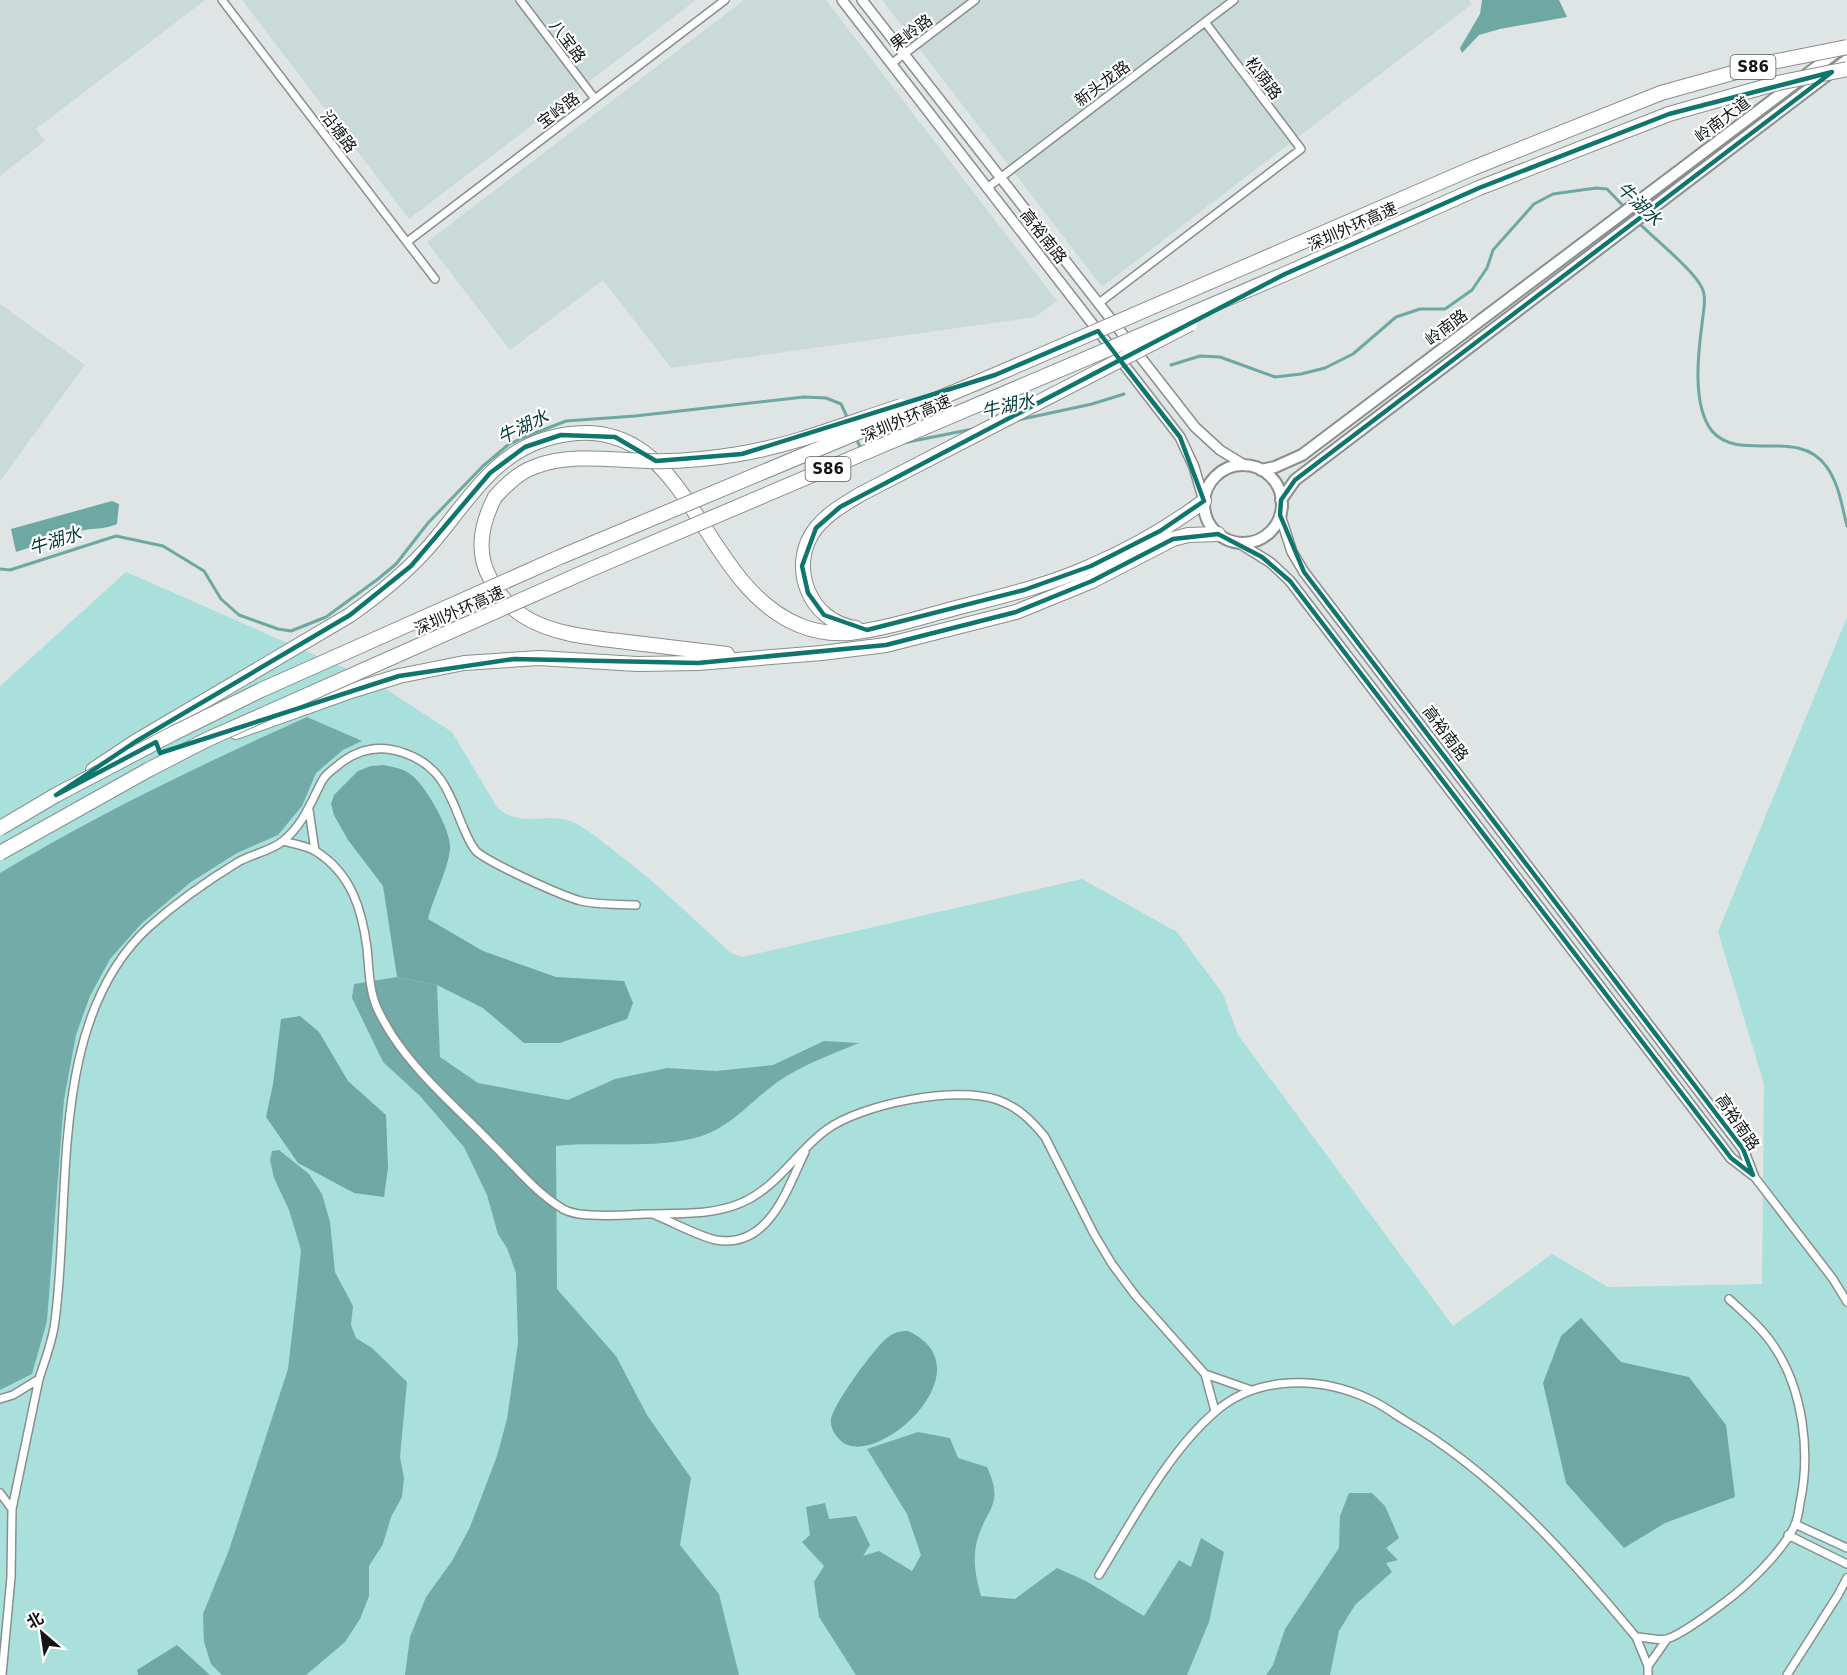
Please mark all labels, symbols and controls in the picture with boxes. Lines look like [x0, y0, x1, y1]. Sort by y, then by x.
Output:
street label: 果岭路 [886, 10, 936, 54]
street label: 八宝路 [546, 16, 590, 66]
street label: 松荫路 [1242, 53, 1286, 103]
road number: S86 [1730, 55, 1776, 79]
street label: 新头龙路 [1071, 57, 1134, 110]
street label: 宝岭路 [533, 88, 583, 132]
street label: 岭南大道 [1691, 93, 1754, 146]
street label: 沿塘路 [317, 106, 361, 156]
water label: 牛湖水 [1613, 177, 1667, 231]
street label: 深圳外环高速 [1304, 198, 1400, 255]
street label: 高裕南路 [1016, 205, 1071, 267]
street label: 岭南路 [1421, 305, 1471, 349]
water label: 牛湖水 [979, 389, 1038, 422]
street label: 深圳外环高速 [858, 391, 954, 446]
water label: 牛湖水 [494, 405, 553, 448]
road number: S86 [806, 457, 850, 481]
water label: 牛湖水 [26, 522, 85, 559]
street label: 深圳外环高速 [411, 582, 507, 639]
street label: 高裕南路 [1419, 702, 1472, 765]
street label: 高裕南路 [1712, 1090, 1763, 1154]
north arrow [12, 1603, 72, 1663]
text: 北 [23, 1608, 47, 1633]

